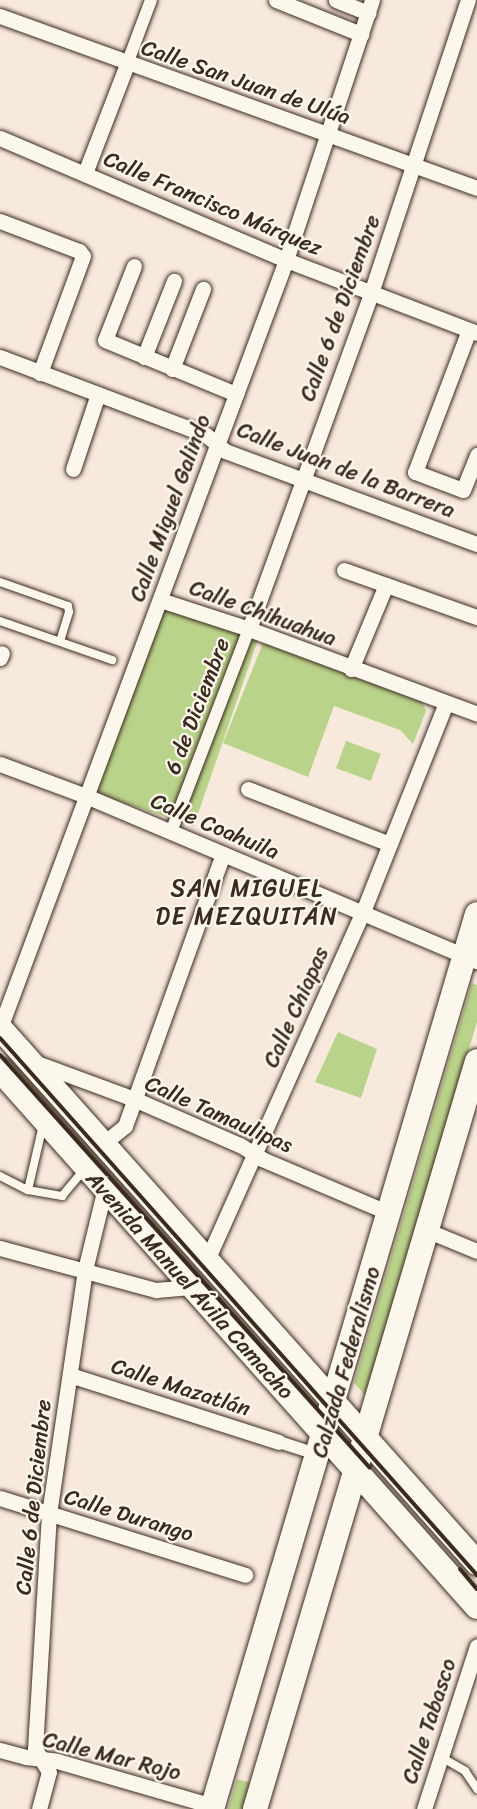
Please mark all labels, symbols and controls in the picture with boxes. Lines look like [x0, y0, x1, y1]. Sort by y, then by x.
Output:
street label: Calle San Juan de Ulúa [138, 34, 354, 130]
street label: Calle Francisco Márquez [100, 145, 326, 261]
street label: Calle 6 de Diciembre [294, 211, 386, 405]
street label: Calle Miguel Galindo [124, 412, 216, 604]
street label: Calle Juan de la Barrera [233, 416, 459, 524]
street label: Calle Chihuahua [186, 574, 340, 652]
street label: 6 de Diciembre [159, 635, 235, 777]
street label: Calle Coahuila [147, 787, 283, 865]
district label: SAN MIGUEL DE MEZQUITÁN [157, 875, 337, 931]
street label: Calle Chiapas [258, 943, 334, 1071]
street label: Calle Tamaulipas [140, 1069, 298, 1159]
street label: Avenida Manuel Ávila Camacho [81, 1166, 299, 1404]
street label: Calzada Federalismo [306, 1263, 386, 1461]
street label: Calle Mazatlán [109, 1352, 253, 1422]
street label: Calle 6 de Diciembre [10, 1398, 56, 1596]
street label: Calle Durango [61, 1483, 197, 1547]
street label: Calle Tabasco [396, 1655, 462, 1787]
street label: Calle Mar Rojo [40, 1726, 184, 1786]

